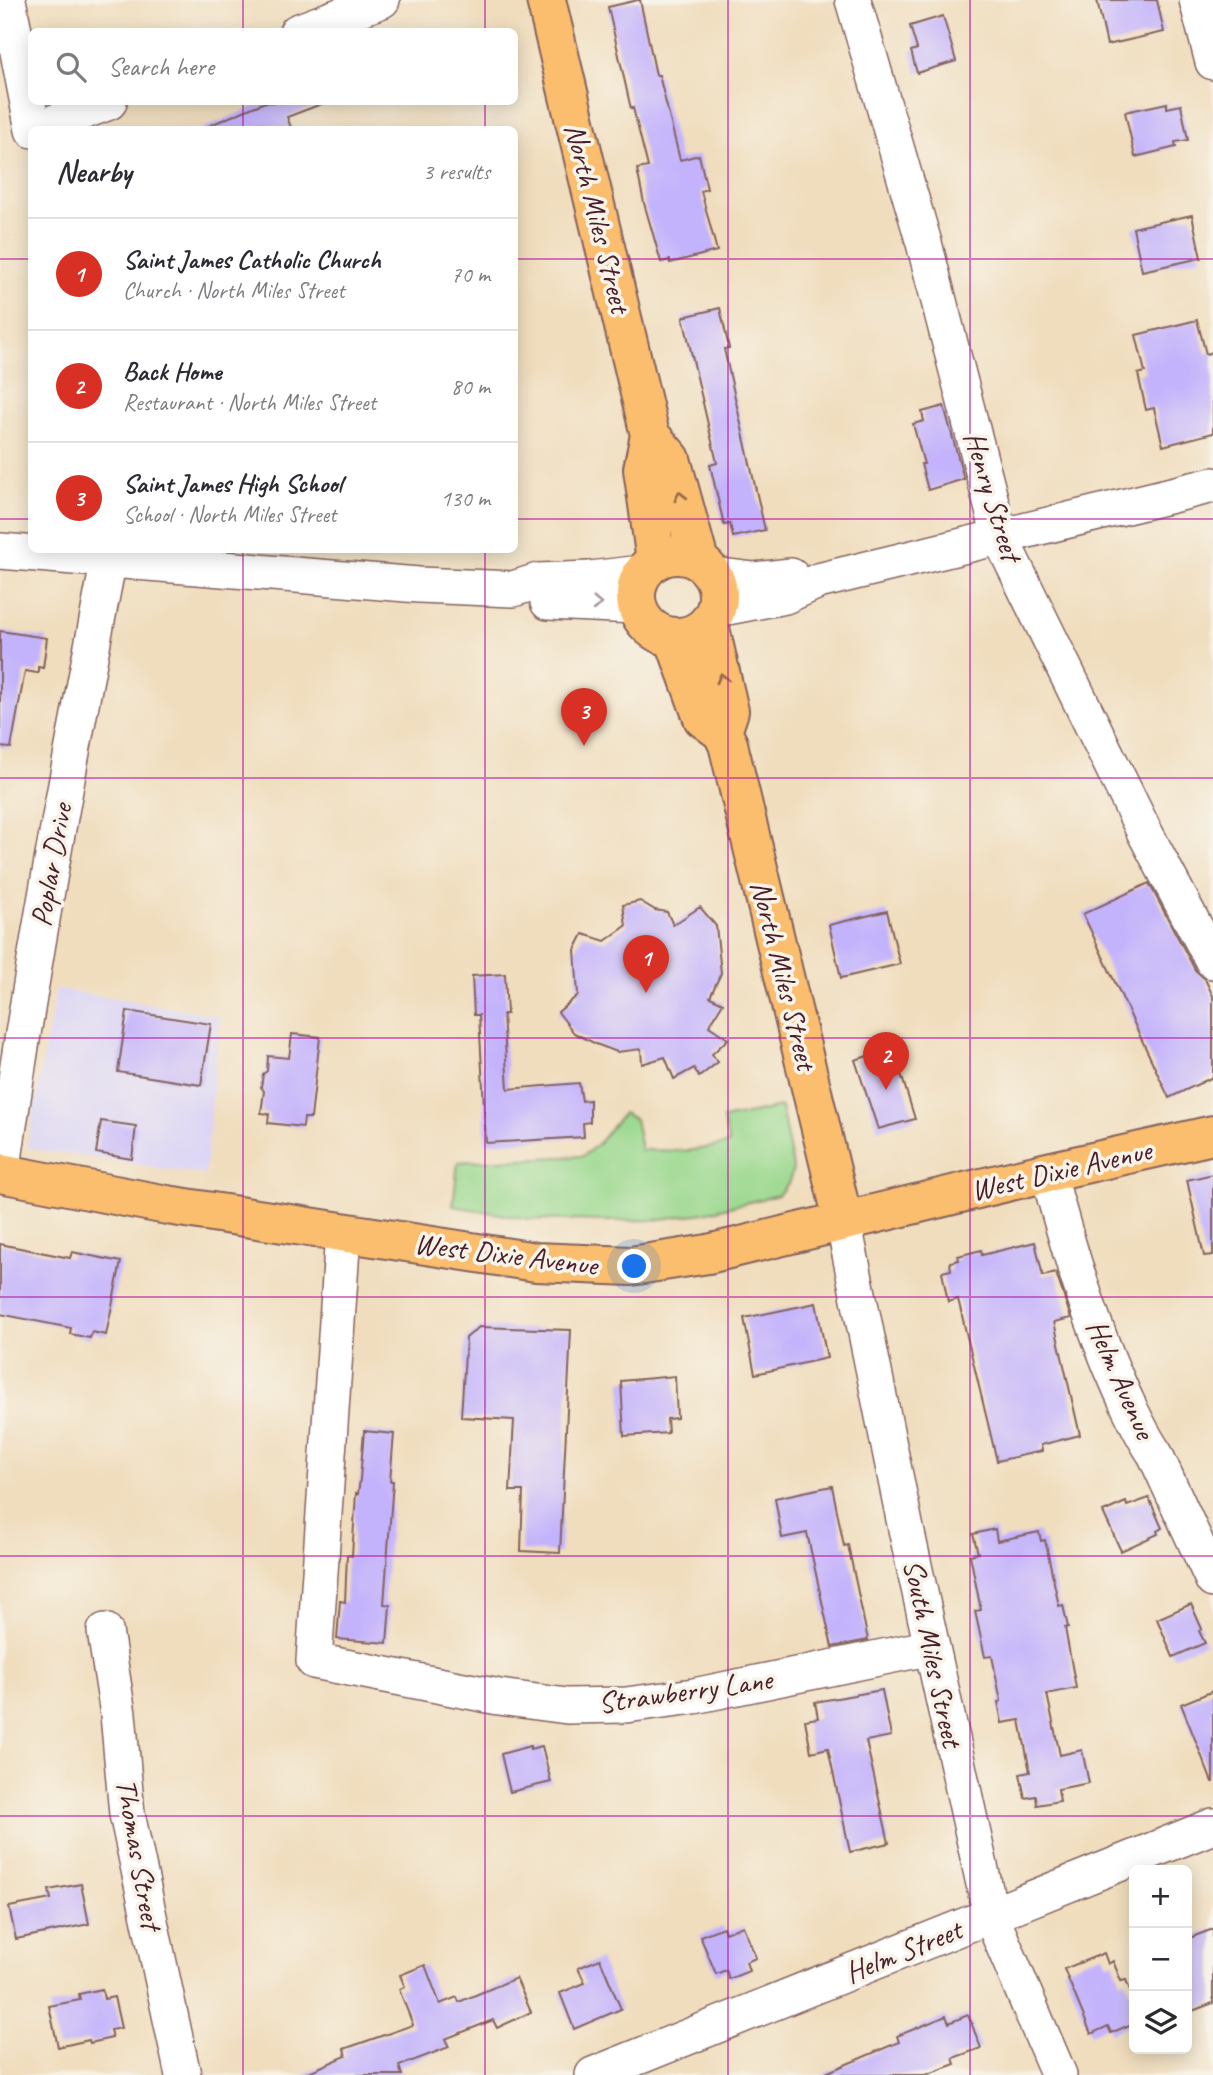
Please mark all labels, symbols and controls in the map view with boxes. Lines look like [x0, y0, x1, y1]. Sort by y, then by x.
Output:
search box [28, 28, 518, 105]
icon: search [52, 48, 90, 86]
text: Search here [108, 50, 214, 83]
street label: North Miles Street [556, 119, 641, 320]
text: Nearby [56, 153, 132, 191]
text: 3 results [423, 157, 490, 186]
text: Saint James Catholic Church [123, 243, 381, 276]
text: 1 [74, 260, 84, 289]
text: 70 m [451, 260, 490, 289]
text: Church · North Miles Street [123, 276, 345, 305]
text: Back Home [123, 355, 221, 388]
text: 2 [74, 372, 84, 401]
text: 80 m [451, 372, 490, 401]
text: Restaurant · North Miles Street [123, 388, 376, 417]
street label: Henry Street [955, 427, 1032, 569]
text: Saint James High School [123, 467, 342, 500]
text: 3 [74, 484, 84, 513]
text: 130 m [441, 484, 490, 513]
one-way arrow [674, 490, 688, 502]
text: School · North Miles Street [123, 500, 337, 529]
one-way arrow [592, 596, 603, 611]
one-way arrow [715, 672, 730, 684]
pin: 3 [561, 688, 607, 746]
street label: Poplar Drive [22, 799, 81, 929]
street label: North Miles Street [742, 876, 827, 1077]
pin: 1 [623, 935, 669, 993]
pin: 2 [863, 1032, 909, 1090]
street label: West Dixie Avenue [967, 1130, 1157, 1209]
street label: West Dixie Avenue [412, 1224, 602, 1284]
your location [617, 1249, 651, 1283]
street label: Helm Avenue [1078, 1313, 1165, 1447]
street label: South Miles Street [895, 1556, 972, 1753]
street label: Strawberry Lane [596, 1660, 776, 1722]
street label: Thomas Street [107, 1776, 172, 1936]
map controls [1129, 1865, 1192, 2054]
button: + [1129, 1865, 1192, 1928]
street label: Helm Street [839, 1909, 970, 1992]
button: − [1129, 1928, 1192, 1991]
button: layers [1129, 1991, 1192, 2054]

